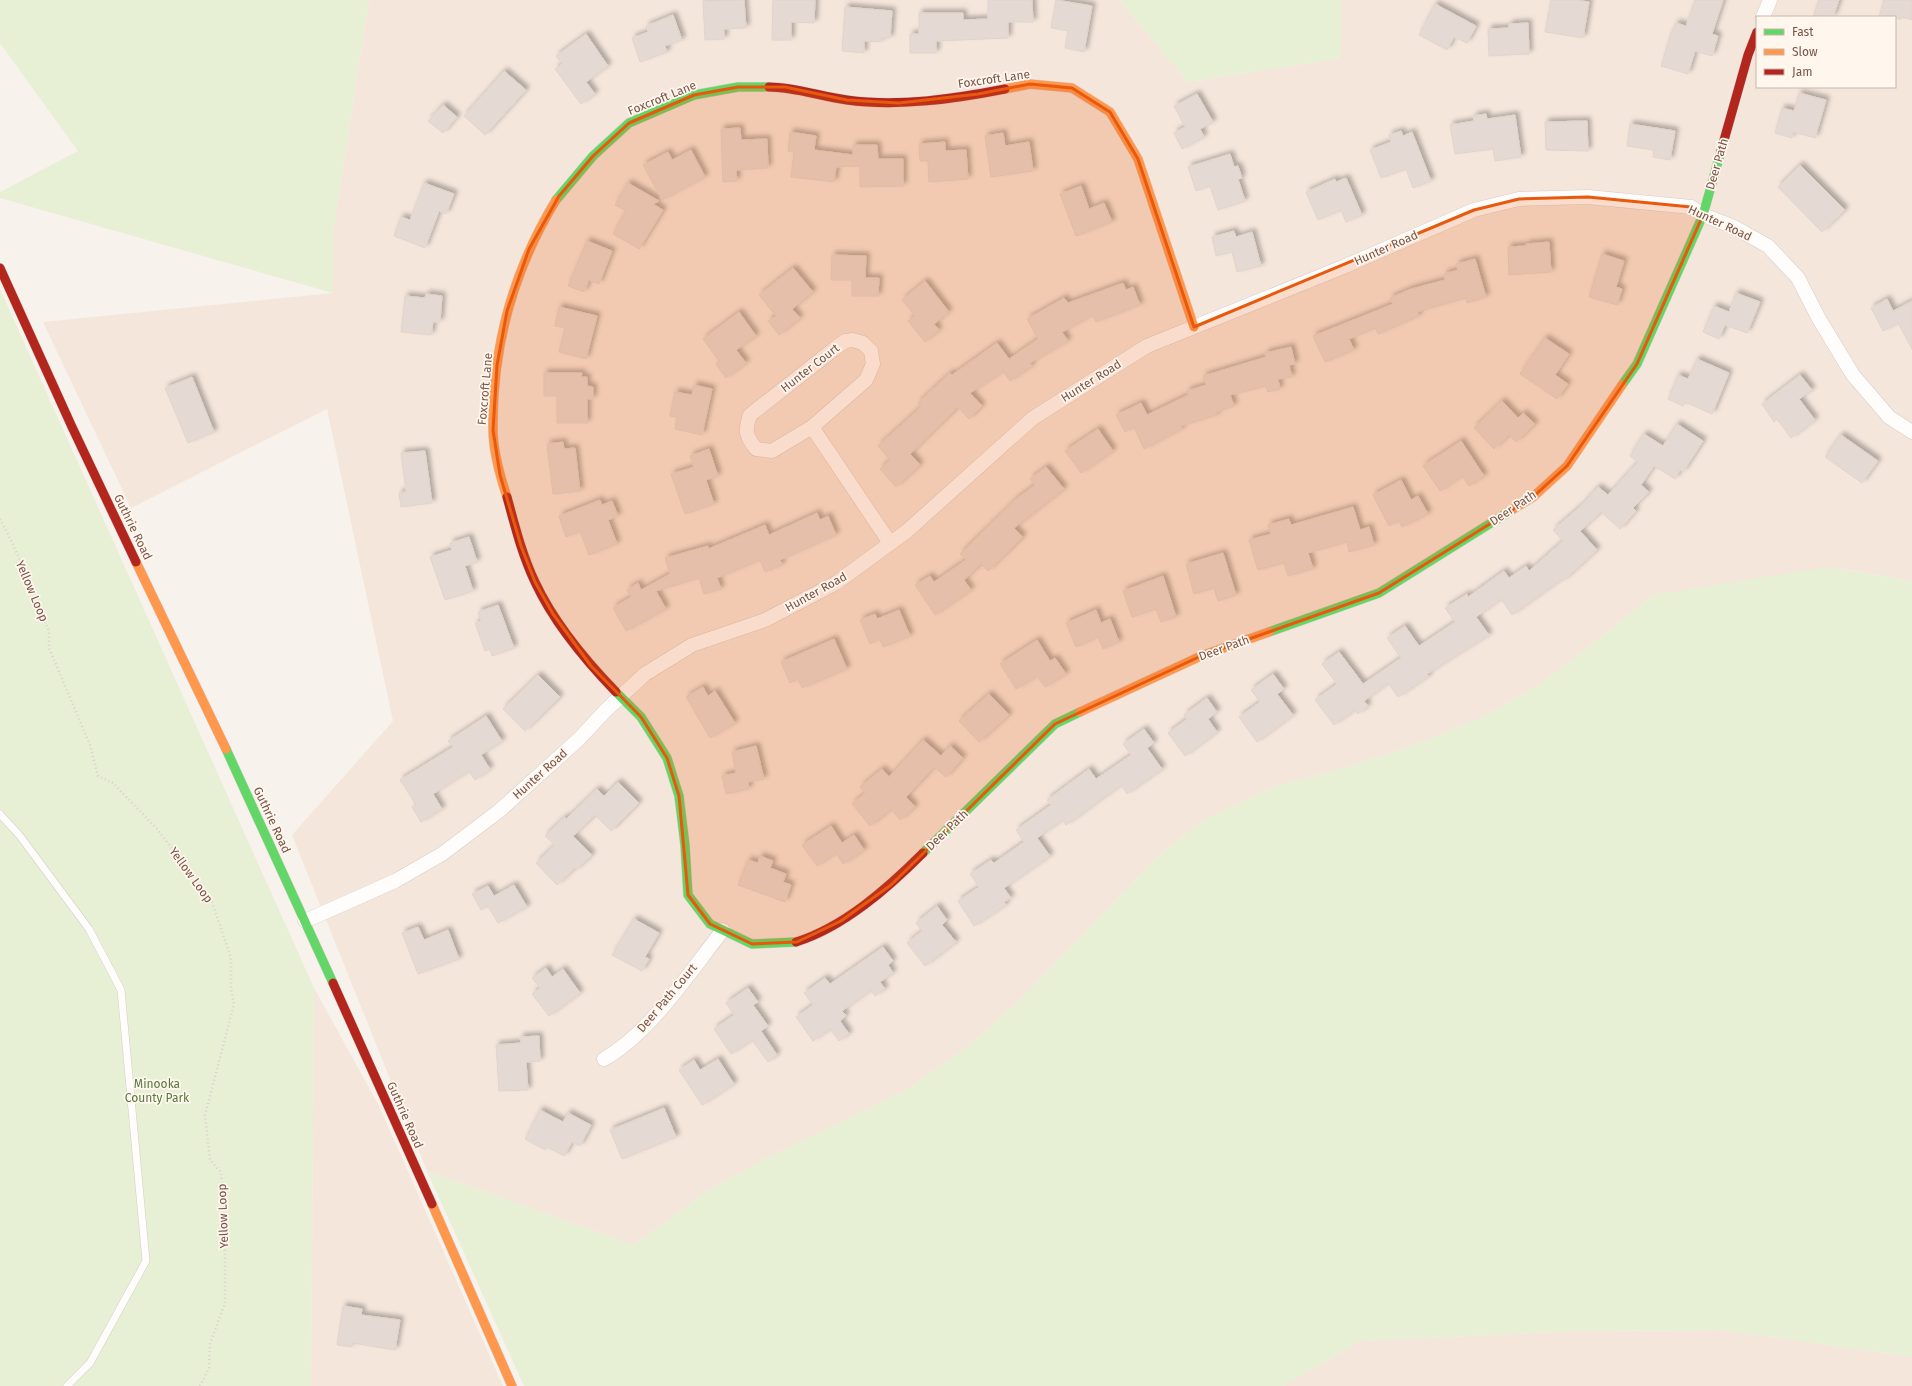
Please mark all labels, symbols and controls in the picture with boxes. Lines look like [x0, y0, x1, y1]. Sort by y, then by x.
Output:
legend [1756, 16, 1896, 88]
text: Fast [1792, 25, 1814, 39]
text: Slow [1792, 45, 1818, 59]
text: Jam [1792, 65, 1812, 79]
street label: Foxcroft Lane [957, 67, 1031, 91]
street label: Foxcroft Lane [626, 78, 698, 118]
street label: Deer Path [1703, 137, 1731, 191]
street label: Hunter Road [1686, 202, 1754, 244]
street label: Hunter Road [1352, 228, 1420, 268]
street label: Hunter Court [778, 340, 842, 395]
street label: Foxcroft Lane [475, 352, 495, 426]
street label: Hunter Road [1058, 357, 1124, 405]
street label: Deer Path [1487, 487, 1539, 529]
street label: Guthrie Road [111, 492, 155, 562]
street label: Yellow Loop [13, 558, 51, 624]
street label: Hunter Road [783, 569, 849, 615]
street label: Deer Path [1197, 632, 1251, 664]
street label: Hunter Road [510, 746, 570, 802]
street label: Guthrie Road [251, 785, 293, 855]
street label: Deer Path [923, 807, 971, 853]
street label: Yellow Loop [166, 845, 216, 905]
street label: Deer Path Court [634, 960, 700, 1035]
park label: Minooka County Park [125, 1077, 190, 1105]
street label: Guthrie Road [384, 1080, 426, 1150]
street label: Yellow Loop [215, 1183, 231, 1249]

